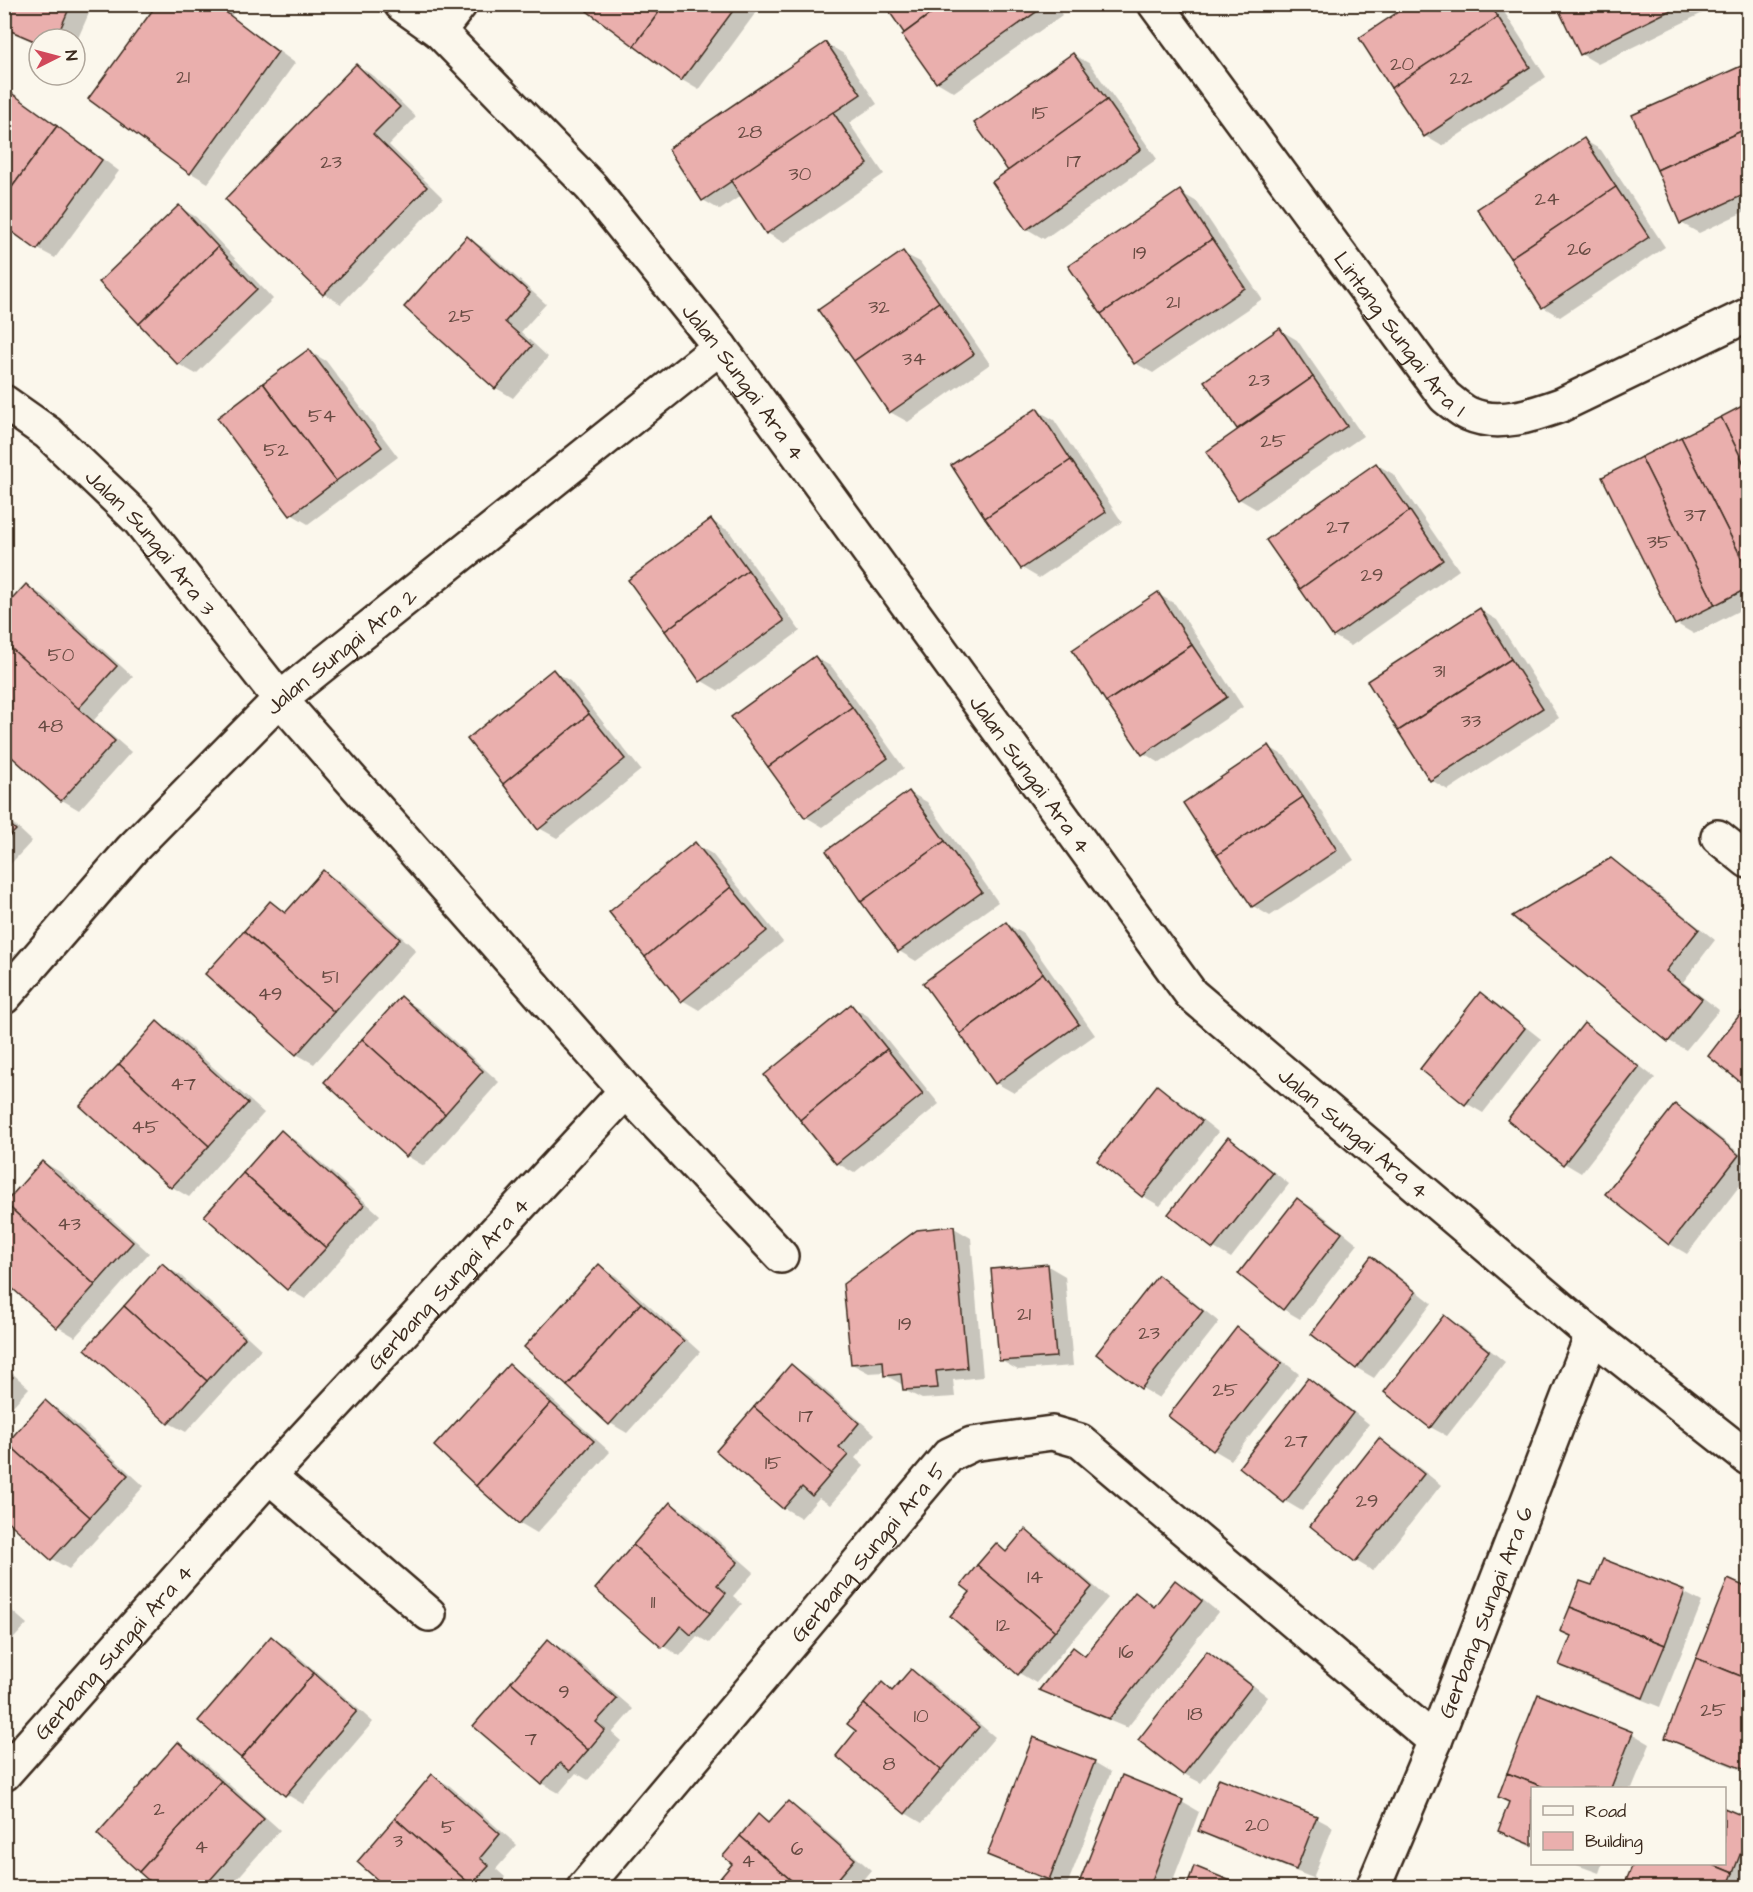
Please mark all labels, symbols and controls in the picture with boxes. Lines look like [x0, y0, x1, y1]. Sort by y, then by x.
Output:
north arrow [27, 27, 87, 87]
text: N [59, 49, 82, 62]
house number: 20 [1390, 50, 1414, 78]
house number: 21 [176, 63, 190, 91]
house number: 22 [1450, 64, 1473, 92]
house number: 15 [1032, 99, 1048, 127]
house number: 28 [738, 118, 762, 146]
house number: 17 [1067, 147, 1081, 175]
house number: 23 [320, 148, 342, 176]
house number: 30 [789, 160, 812, 188]
house number: 24 [1534, 185, 1560, 213]
house number: 26 [1567, 235, 1591, 263]
house number: 19 [1133, 239, 1147, 267]
street label: Lintang Sungai Ara 1 [1326, 246, 1471, 425]
house number: 21 [1166, 288, 1180, 316]
house number: 32 [868, 293, 890, 321]
street label: Jalan Sungai Ara 4 [674, 297, 812, 468]
house number: 25 [448, 302, 474, 330]
house number: 34 [902, 345, 926, 373]
house number: 23 [1248, 366, 1270, 394]
house number: 54 [308, 402, 336, 430]
house number: 25 [1260, 427, 1286, 455]
house number: 52 [263, 436, 289, 464]
street label: Jalan Sungai Ara 3 [78, 462, 223, 623]
house number: 37 [1684, 501, 1706, 529]
house number: 27 [1326, 513, 1350, 541]
house number: 35 [1647, 528, 1671, 556]
house number: 29 [1361, 561, 1383, 589]
street label: Jalan Sungai Ara 2 [259, 581, 425, 722]
house number: 50 [48, 641, 75, 669]
house number: 31 [1433, 657, 1446, 685]
street label: Jalan Sungai Ara 4 [961, 689, 1098, 861]
house number: 33 [1461, 707, 1481, 735]
house number: 48 [37, 712, 63, 740]
house number: 51 [322, 963, 339, 991]
house number: 49 [258, 980, 283, 1008]
street label: Jalan Sungai Ara 4 [1271, 1060, 1435, 1207]
house number: 47 [170, 1070, 196, 1098]
house number: 45 [131, 1113, 159, 1141]
street label: Gerbang Sungai Ara 4 [361, 1191, 537, 1378]
house number: 43 [57, 1210, 81, 1238]
house number: 21 [1017, 1300, 1031, 1328]
house number: 19 [898, 1310, 912, 1338]
house number: 23 [1138, 1319, 1160, 1347]
house number: 25 [1212, 1376, 1238, 1404]
house number: 17 [799, 1402, 813, 1430]
house number: 27 [1284, 1427, 1308, 1455]
house number: 15 [765, 1449, 781, 1477]
street label: Gerbang Sungai Ara 5 [784, 1456, 954, 1649]
house number: 29 [1356, 1487, 1378, 1515]
street label: Gerbang Sungai Ara 6 [1431, 1502, 1541, 1723]
street label: Gerbang Sungai Ara 4 [27, 1558, 201, 1747]
house number: 14 [1027, 1563, 1043, 1591]
house number: 11 [650, 1588, 656, 1616]
house number: 12 [996, 1611, 1011, 1639]
house number: 16 [1118, 1638, 1134, 1666]
house number: 9 [558, 1678, 570, 1706]
house number: 25 [1700, 1696, 1726, 1724]
house number: 18 [1187, 1700, 1203, 1728]
house number: 10 [913, 1702, 929, 1730]
house number: 7 [525, 1725, 537, 1753]
house number: 8 [883, 1750, 896, 1778]
legend [1531, 1787, 1726, 1865]
house number: 2 [153, 1795, 165, 1823]
text: Road [1585, 1799, 1626, 1824]
house number: 20 [1245, 1811, 1269, 1839]
house number: 5 [441, 1813, 455, 1841]
house number: 3 [393, 1827, 403, 1855]
text: Building [1585, 1829, 1643, 1855]
house number: 4 [194, 1833, 208, 1861]
house number: 6 [791, 1835, 804, 1863]
house number: 4 [741, 1847, 755, 1875]

